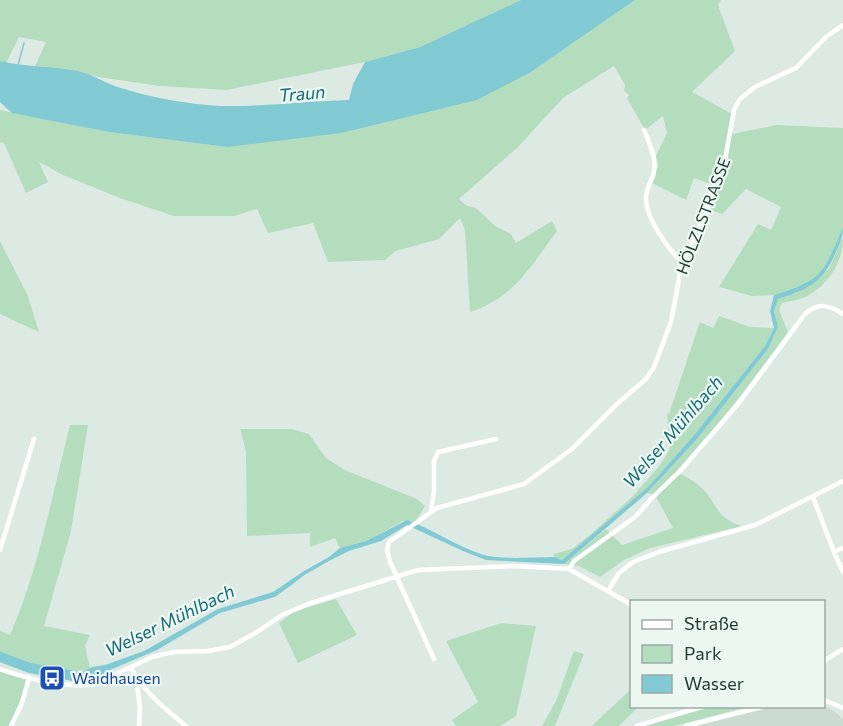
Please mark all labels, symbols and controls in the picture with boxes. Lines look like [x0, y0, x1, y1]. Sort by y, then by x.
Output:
water label: Traun [278, 80, 326, 106]
street label: HÖLZLSTRASSE [672, 155, 734, 277]
water label: Welser Mühlbach [618, 371, 727, 492]
water label: Welser Mühlbach [101, 579, 238, 661]
legend [630, 600, 825, 708]
text: Straße [684, 612, 739, 634]
text: Park [684, 642, 722, 664]
bus stop icon: Waidhausen [37, 663, 67, 693]
place label: Waidhausen [72, 668, 161, 687]
text: Wasser [684, 672, 744, 694]

